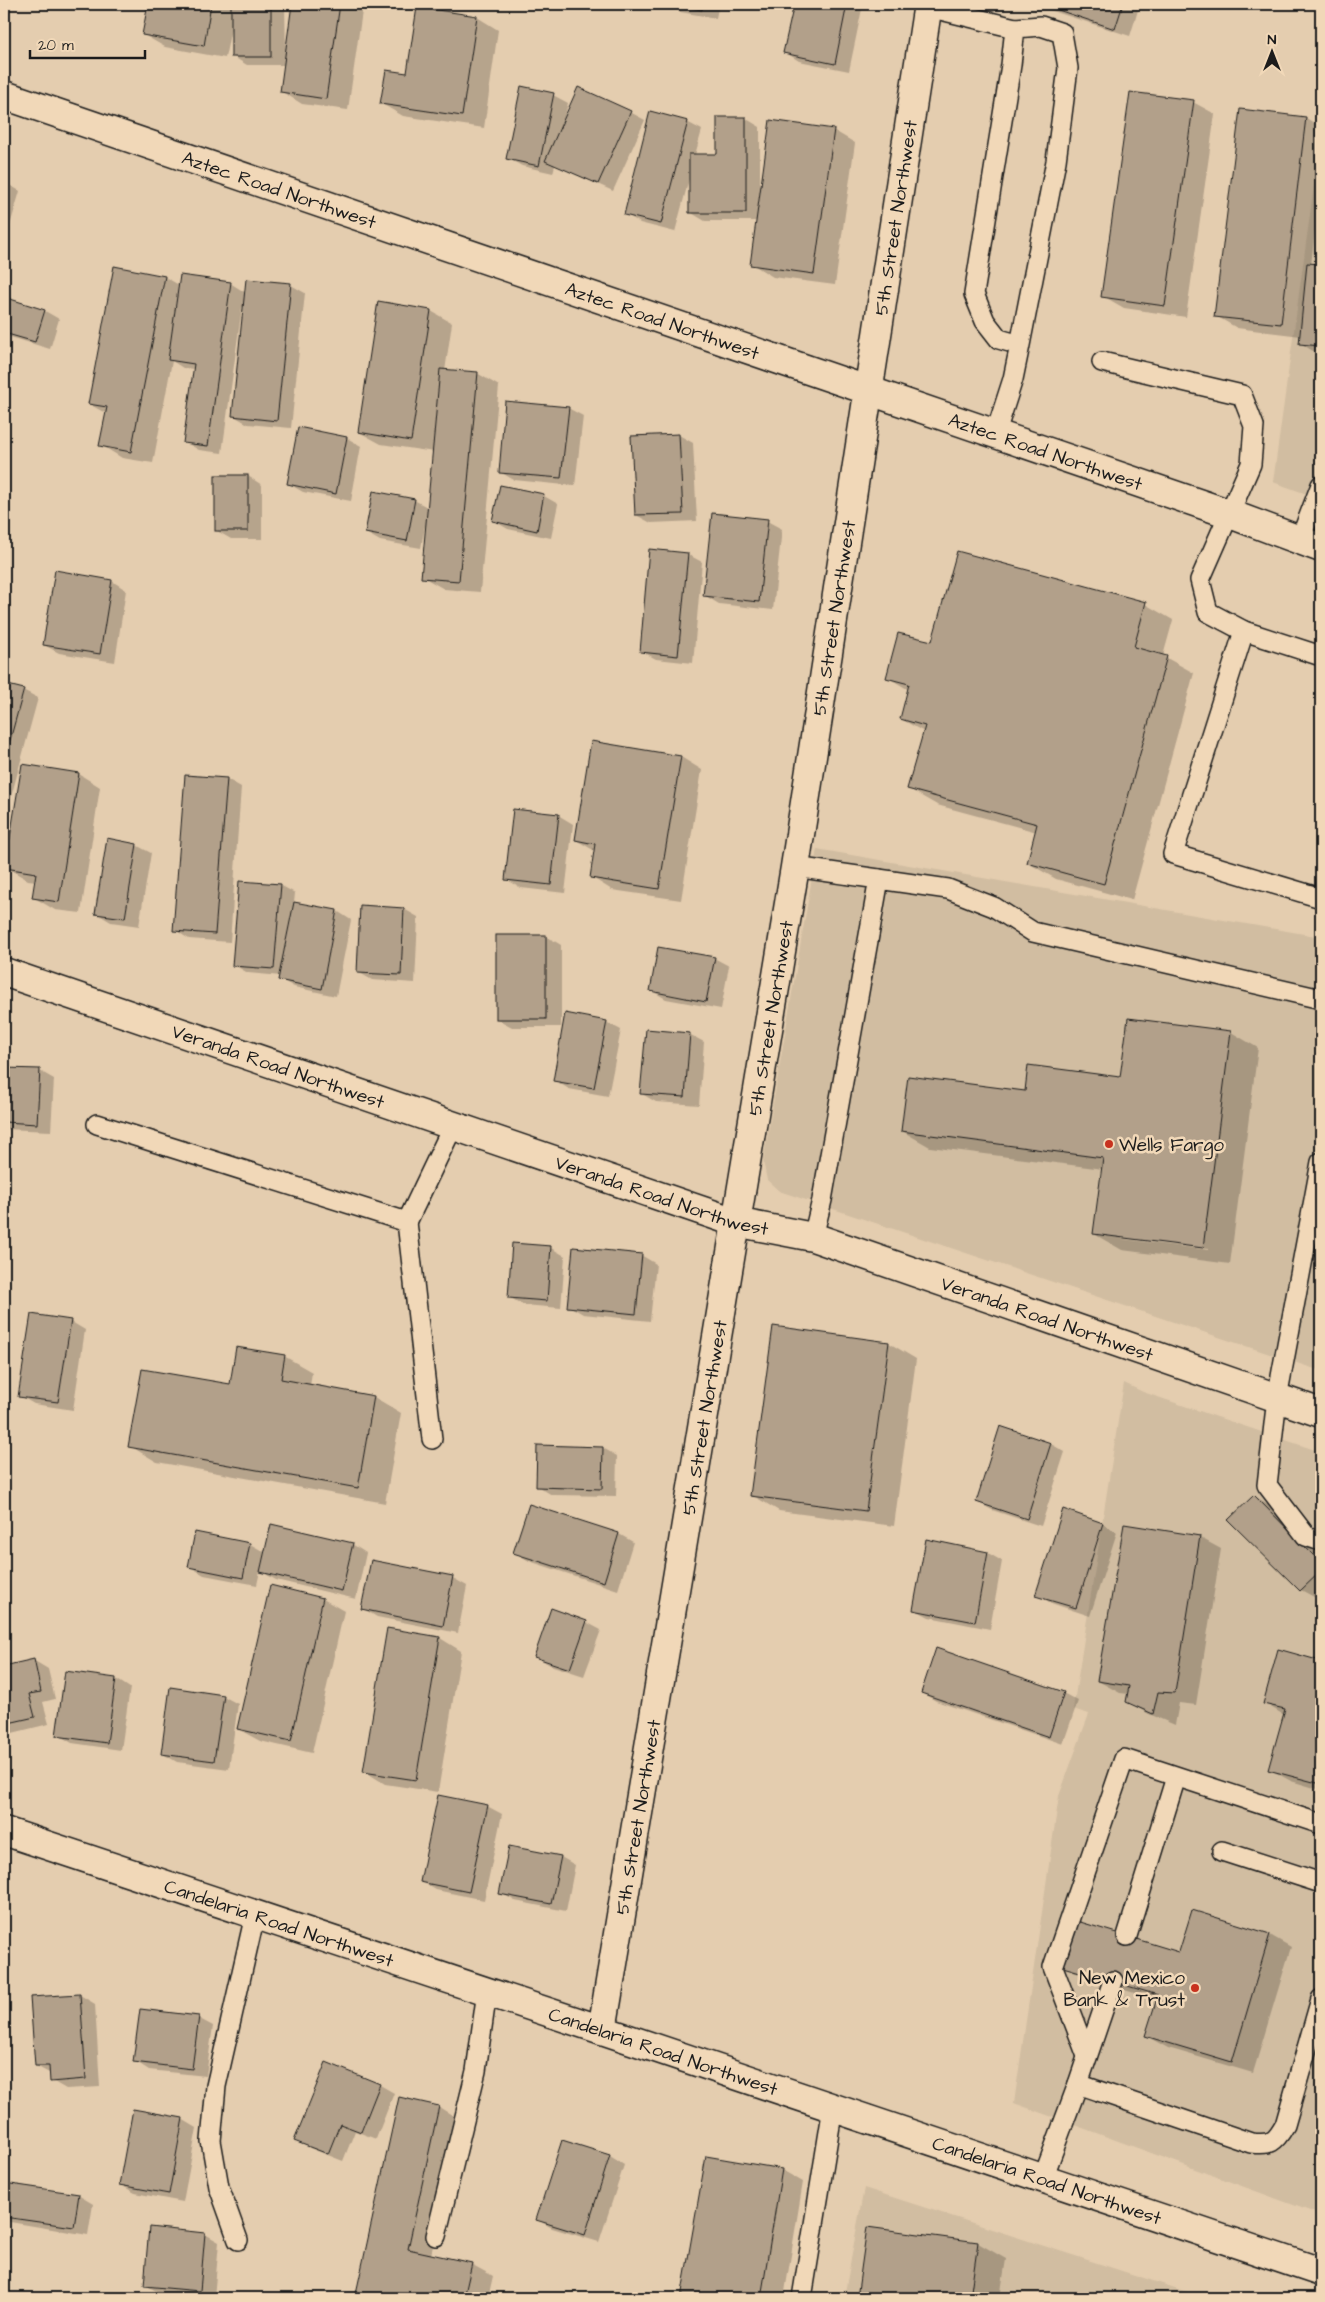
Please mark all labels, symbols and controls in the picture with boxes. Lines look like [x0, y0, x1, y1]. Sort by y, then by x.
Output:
scale bar [30, 28, 145, 60]
north arrow [1248, 28, 1298, 78]
text: N [1268, 30, 1277, 50]
text: 20 m [38, 35, 74, 56]
street label: 5th Street Northwest [868, 118, 925, 317]
street label: Aztec Road Northwest [178, 145, 380, 236]
street label: Aztec Road Northwest [561, 276, 763, 367]
street label: Aztec Road Northwest [945, 407, 1146, 498]
street label: 5th Street Northwest [806, 518, 863, 718]
street label: 5th Street Northwest [742, 918, 801, 1118]
street label: Veranda Road Northwest [168, 1018, 388, 1116]
place label: Wells Fargo [1119, 1132, 1224, 1160]
marker: Wells Fargo [1103, 1138, 1115, 1150]
street label: Veranda Road Northwest [551, 1149, 771, 1243]
street label: Veranda Road Northwest [937, 1270, 1157, 1369]
street label: 5th Street Northwest [676, 1318, 735, 1517]
street label: 5th Street Northwest [609, 1717, 668, 1917]
street label: Candelaria Road Northwest [160, 1873, 397, 1975]
place label: New Mexico Bank & Trust [1064, 1965, 1185, 2014]
marker: New Mexico Bank & Trust [1189, 1982, 1201, 1994]
street label: Candelaria Road Northwest [545, 2001, 781, 2103]
street label: Candelaria Road Northwest [929, 2130, 1165, 2233]

